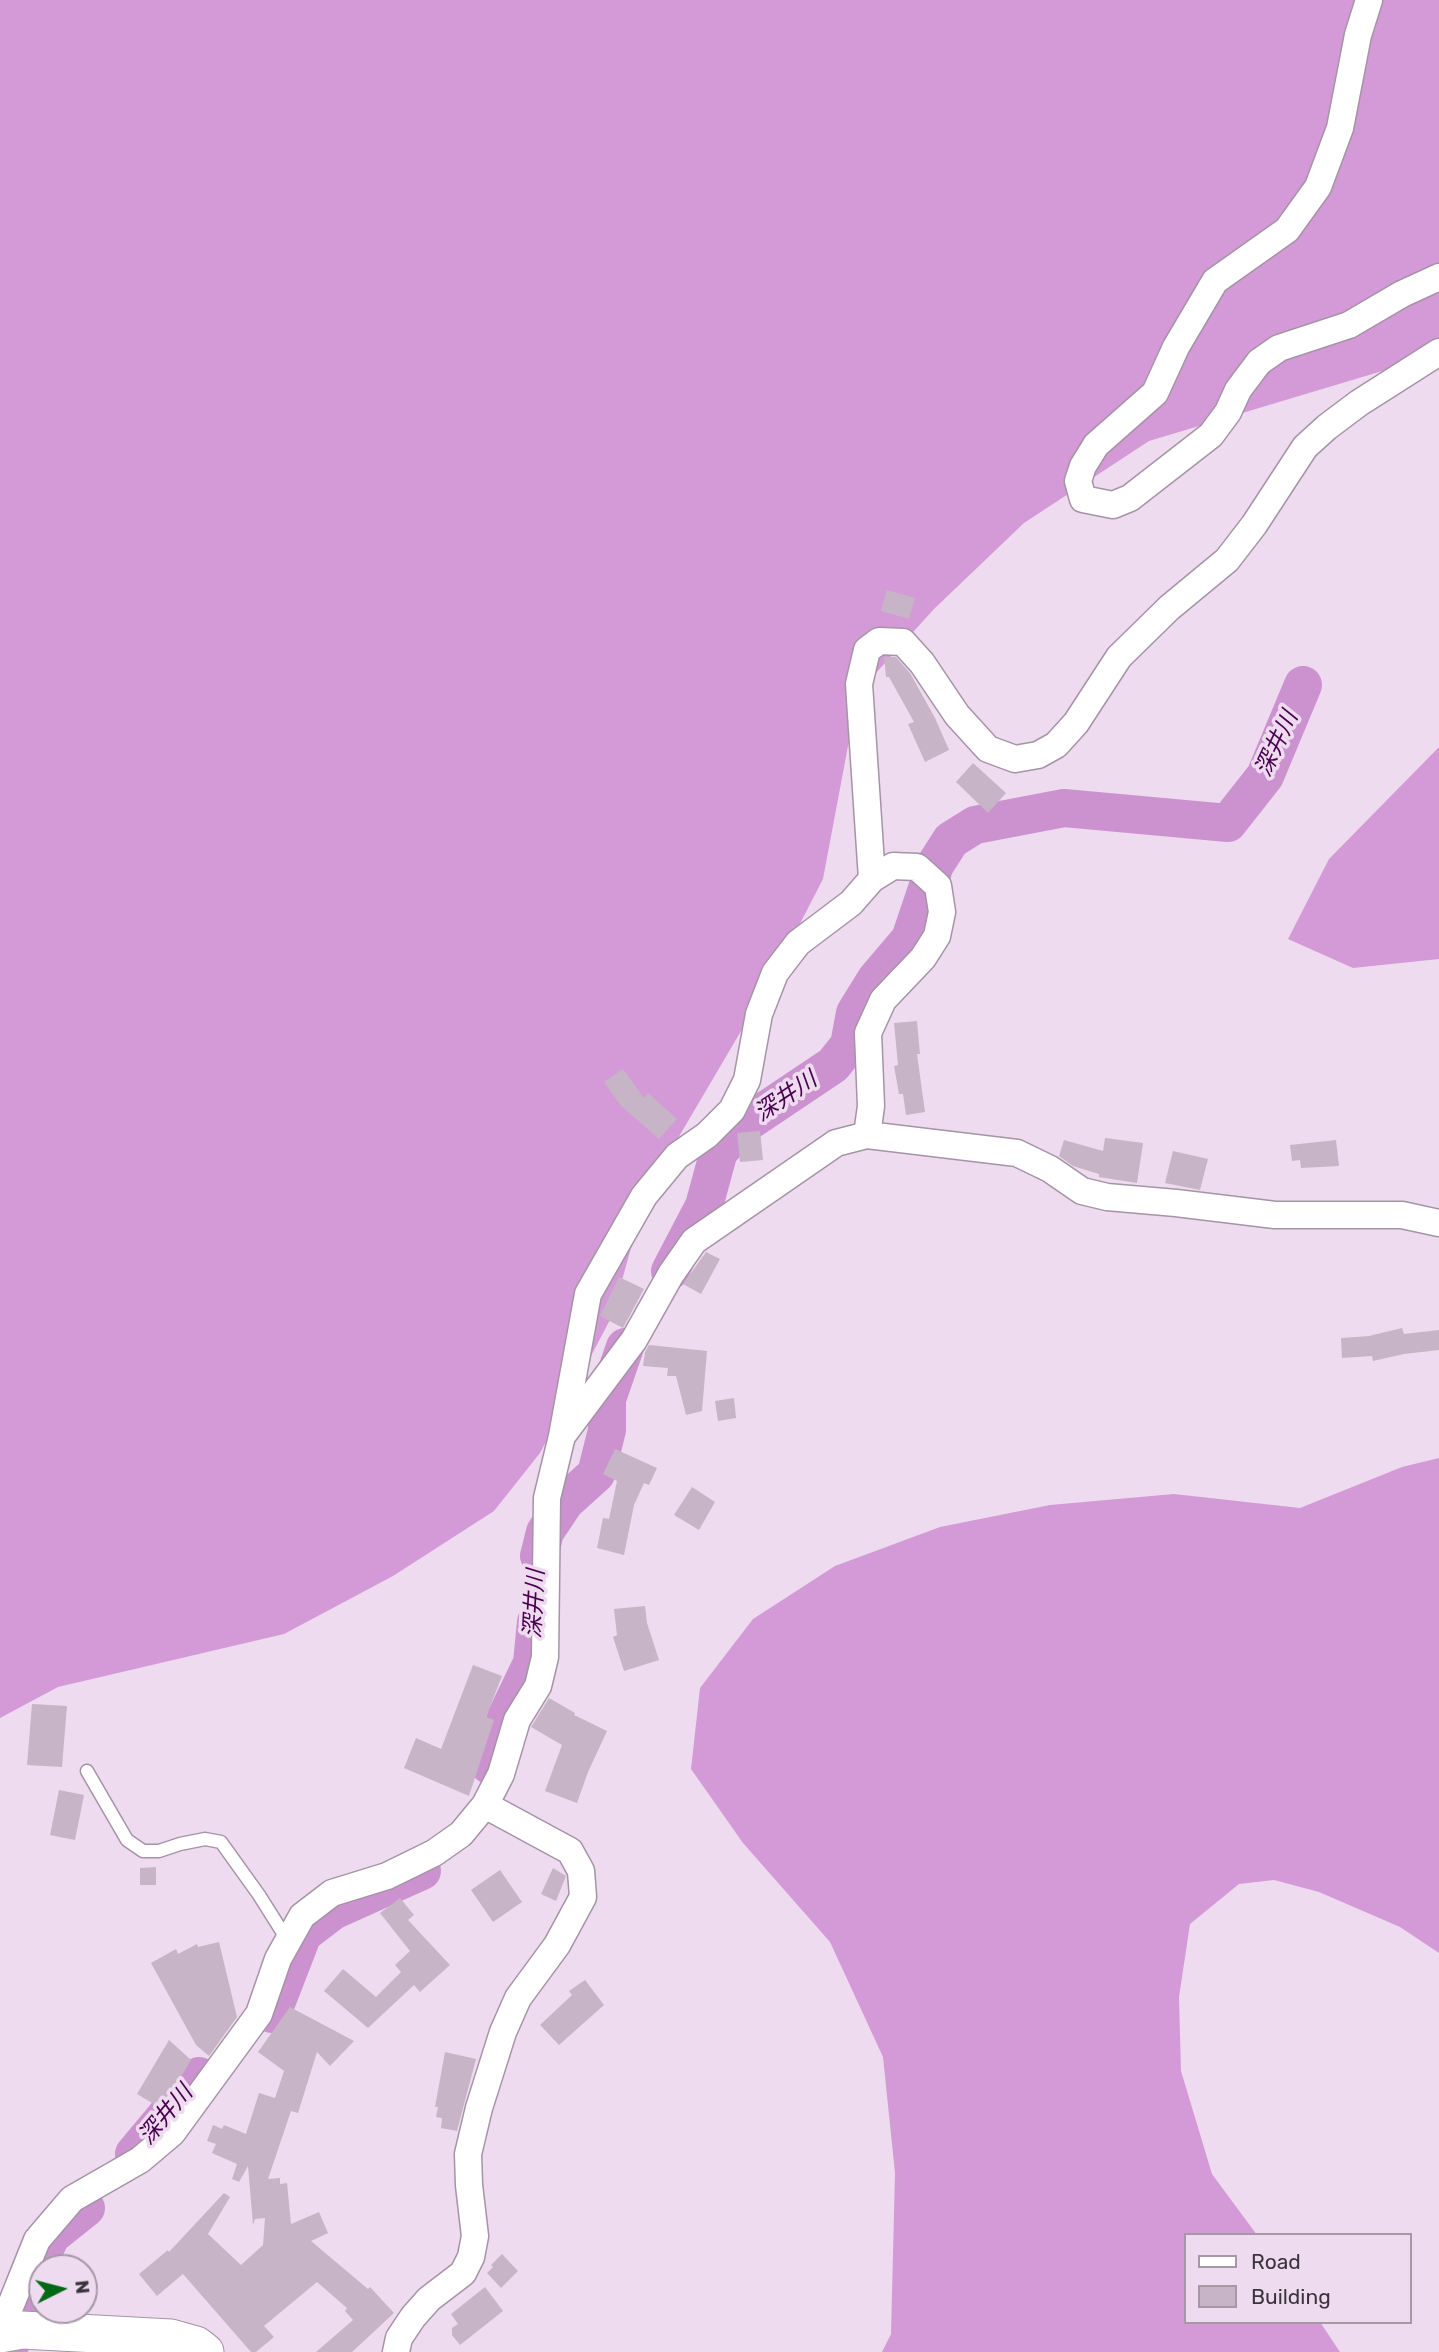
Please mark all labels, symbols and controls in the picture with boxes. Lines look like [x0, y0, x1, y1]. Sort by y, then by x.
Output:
water label: 深井川 [1250, 707, 1304, 781]
water label: 深井川 [750, 1066, 822, 1128]
water label: 深井川 [519, 1569, 551, 1639]
water label: 深井川 [133, 2080, 199, 2150]
legend [1184, 2233, 1411, 2324]
text: Road [1251, 2249, 1301, 2274]
north arrow [28, 2254, 98, 2324]
text: N [70, 2279, 95, 2295]
text: Building [1251, 2284, 1331, 2309]

